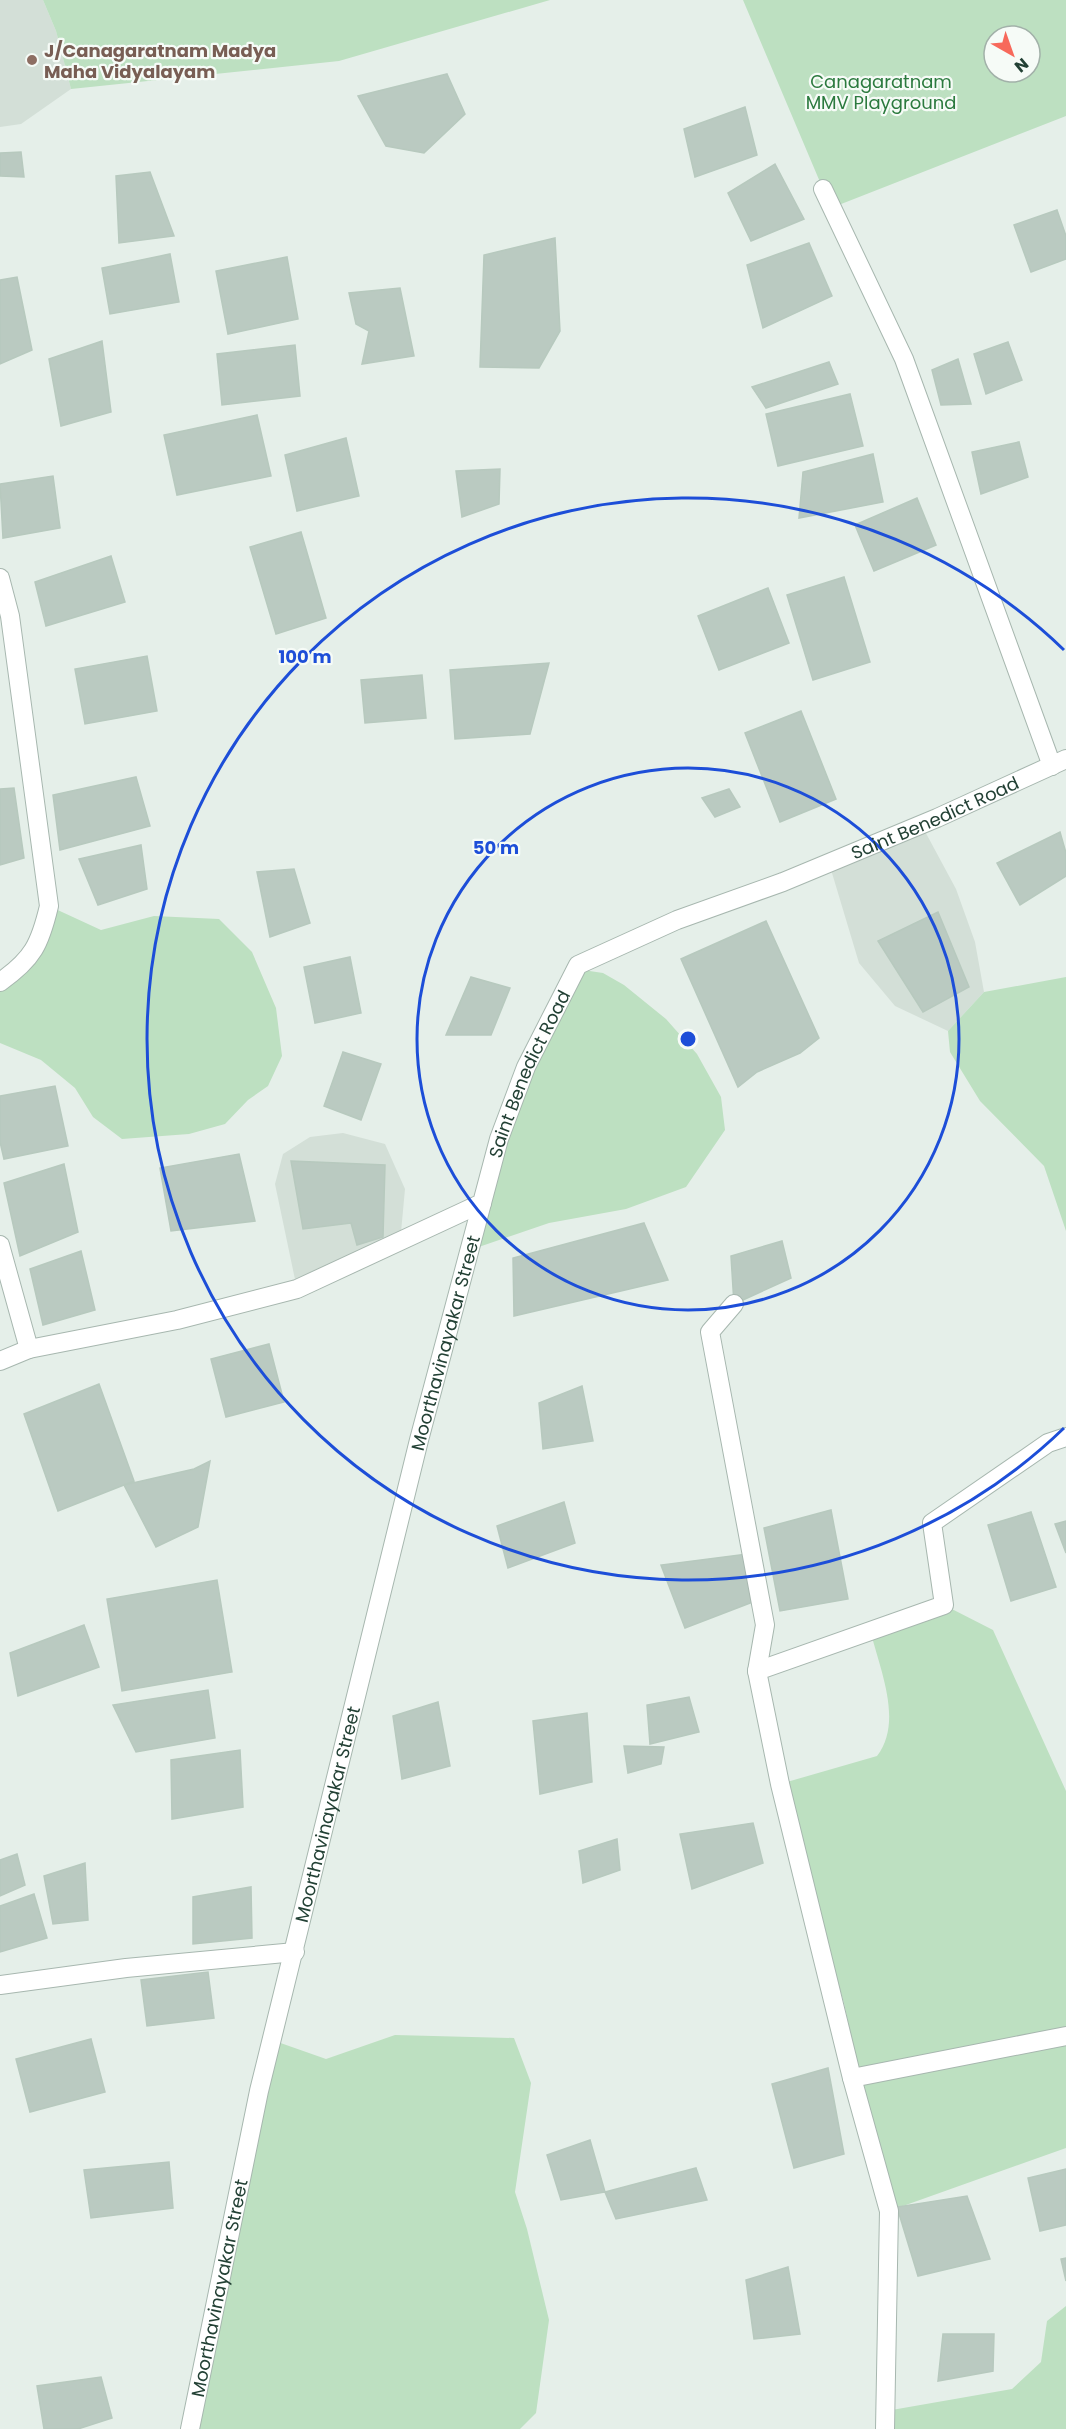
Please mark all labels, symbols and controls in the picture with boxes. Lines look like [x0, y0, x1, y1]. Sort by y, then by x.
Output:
north arrow [982, 24, 1042, 84]
place label: J/Canagaratnam Madya Maha Vidyalayam [44, 38, 276, 84]
text: N [1009, 52, 1033, 78]
marker: J/Canagaratnam Madya Maha Vidyalayam [25, 53, 39, 67]
park label: Canagaratnam MMV Playground [806, 69, 956, 115]
text: 100 m [278, 644, 332, 669]
street label: Saint Benedict Road [847, 770, 1023, 865]
text: 50 m [473, 835, 519, 860]
street label: Saint Benedict Road [482, 985, 576, 1160]
centre of rings [678, 1029, 698, 1049]
street label: Moorthavinayakar Street [404, 1232, 485, 1453]
street label: Moorthavinayakar Street [288, 1704, 366, 1925]
street label: Moorthavinayakar Street [184, 2177, 253, 2399]

